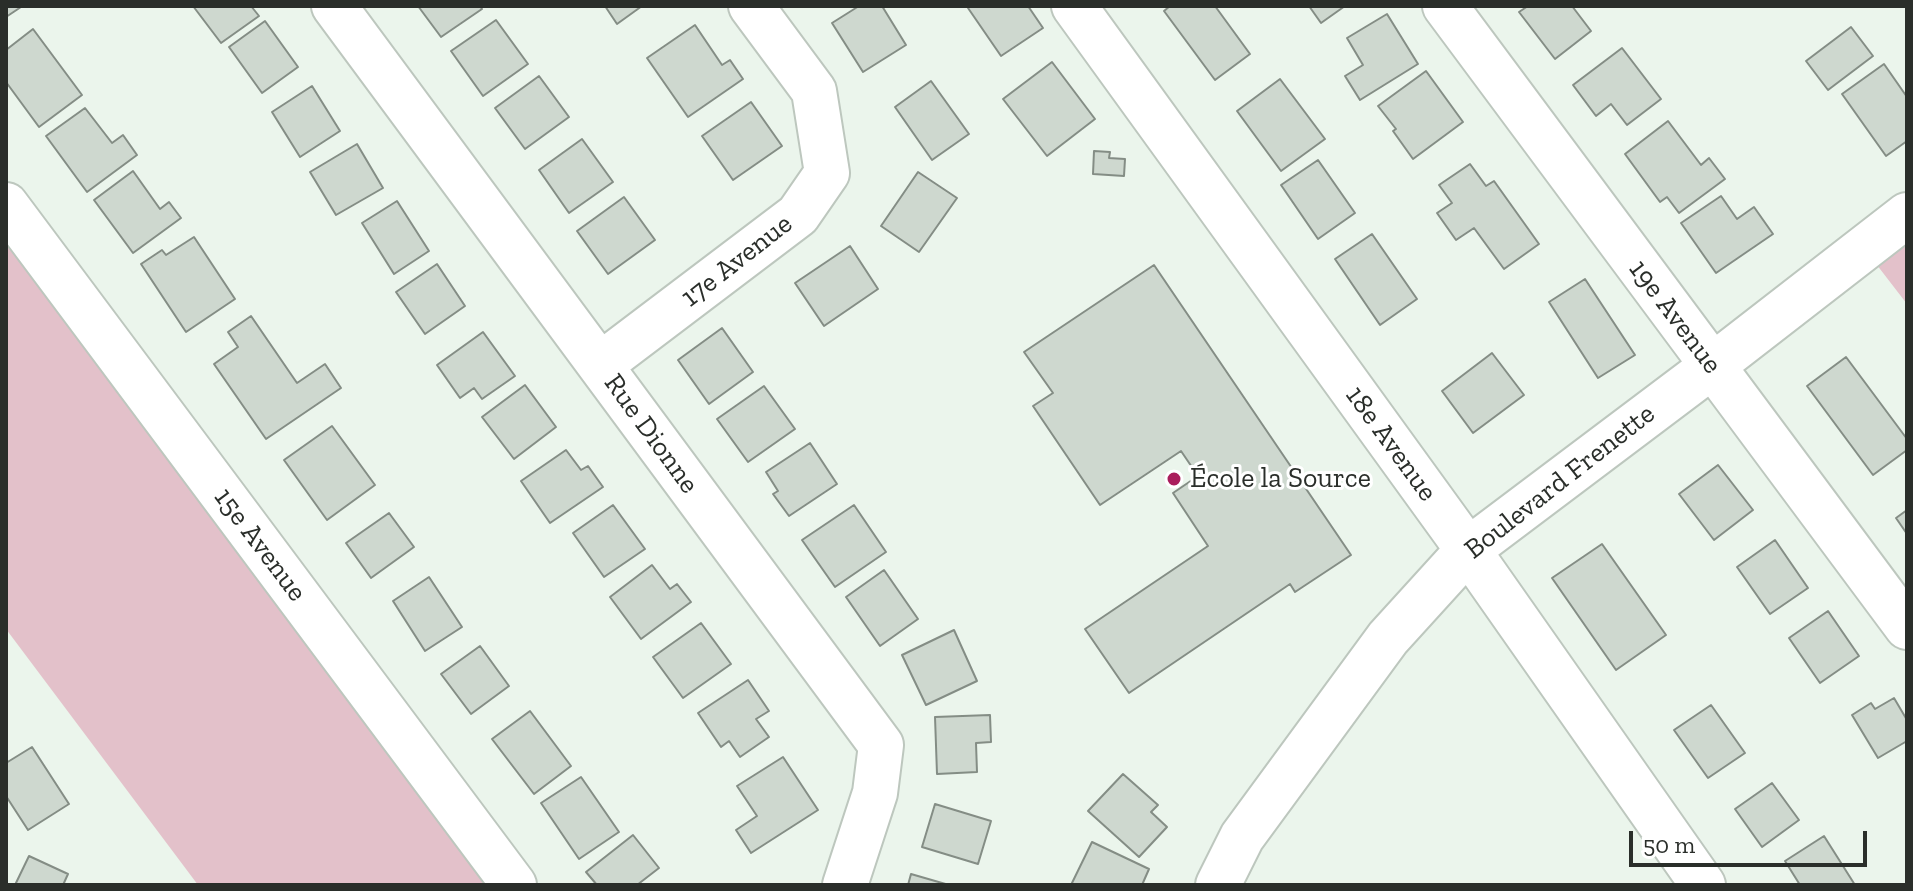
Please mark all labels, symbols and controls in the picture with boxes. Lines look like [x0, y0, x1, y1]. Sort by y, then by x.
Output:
street label: 17e Avenue [675, 207, 799, 315]
street label: 19e Avenue [1621, 253, 1729, 381]
street label: Rue Dionne [596, 368, 706, 500]
street label: 18e Avenue [1338, 380, 1444, 508]
street label: Boulevard Frenette [1458, 397, 1662, 567]
place label: École la Source [1190, 462, 1371, 496]
marker: École la Source [1165, 470, 1183, 488]
street label: 15e Avenue [206, 482, 314, 608]
scale bar [1633, 815, 1871, 865]
text: 50 m [1643, 830, 1695, 859]

